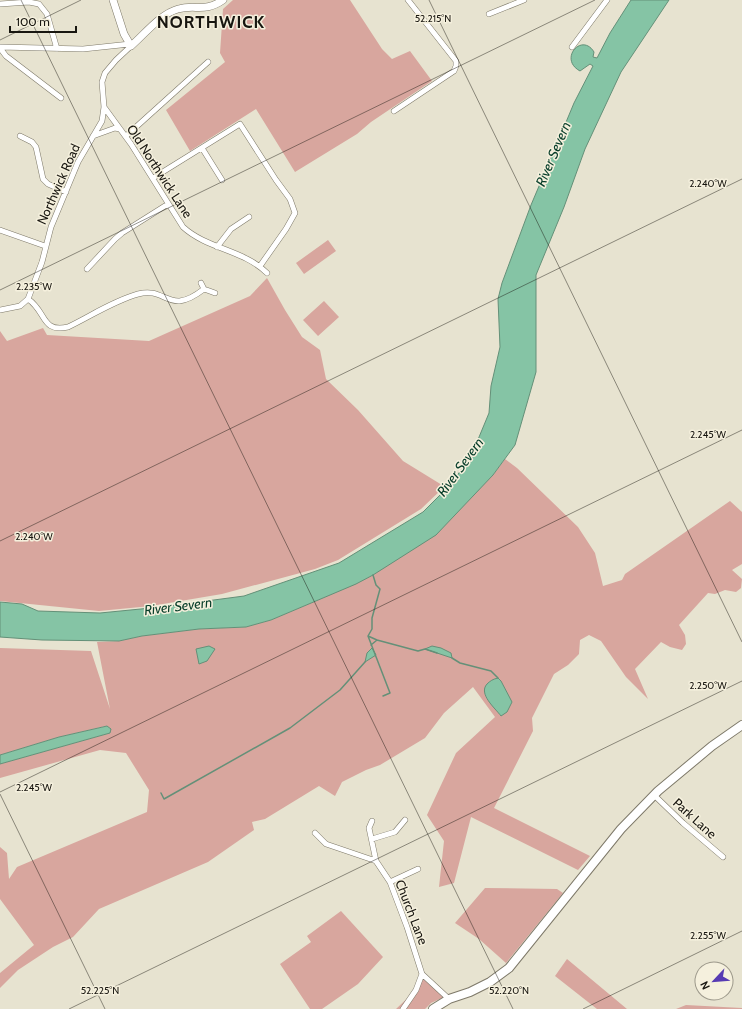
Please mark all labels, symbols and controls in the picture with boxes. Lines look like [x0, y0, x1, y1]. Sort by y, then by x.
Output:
scale bar [10, 8, 76, 34]
district label: NORTHWICK [157, 12, 265, 32]
text: 52.215°N [415, 12, 451, 25]
text: 100 m [16, 14, 50, 29]
water label: River Severn [531, 119, 575, 189]
street label: Old Northwick Lane [124, 121, 196, 221]
street label: Northwick Road [33, 141, 83, 227]
text: 2.240°W [689, 177, 727, 190]
text: 2.235°W [16, 280, 52, 293]
text: 2.245°W [690, 428, 727, 441]
water label: River Severn [433, 434, 487, 500]
text: 2.240°W [15, 530, 53, 543]
water label: River Severn [143, 593, 213, 619]
text: 2.250°W [689, 679, 727, 692]
text: 2.245°W [16, 781, 53, 794]
street label: Park Lane [670, 794, 720, 842]
street label: Church Lane [392, 877, 432, 947]
text: 2.255°W [690, 929, 726, 942]
north arrow [694, 961, 734, 1001]
text: N [697, 979, 713, 992]
text: 52.225°N [81, 984, 119, 997]
text: 52.220°N [489, 984, 529, 997]

